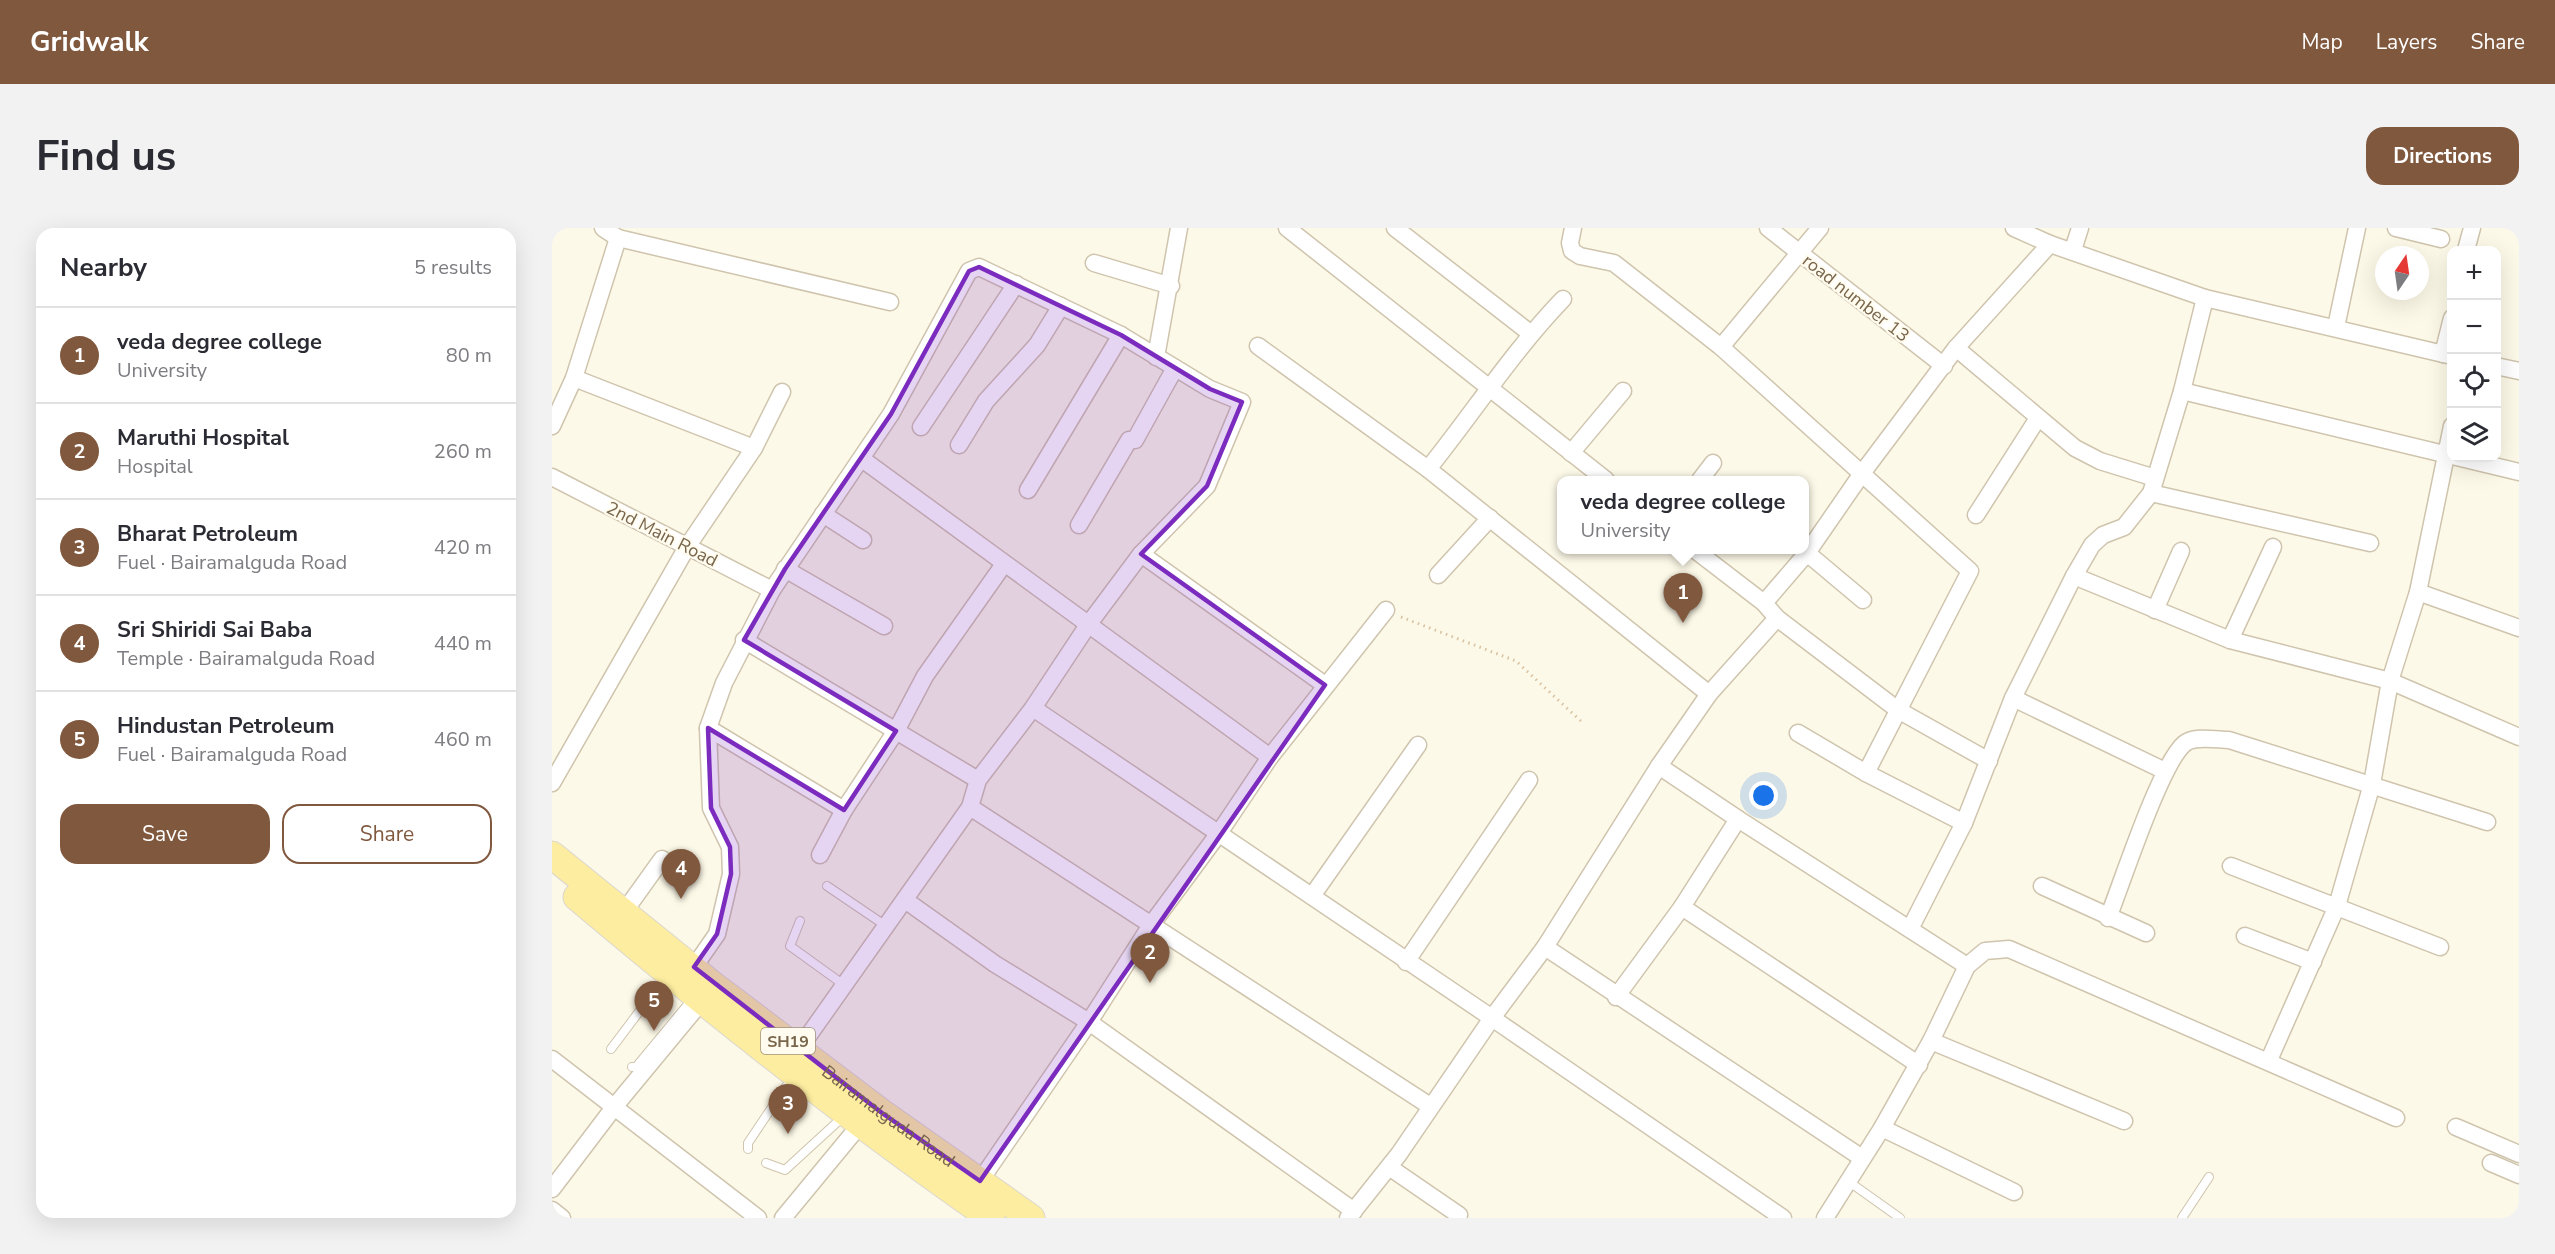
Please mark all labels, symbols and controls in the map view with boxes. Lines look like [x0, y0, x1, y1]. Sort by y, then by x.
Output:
text: Gridwalk [30, 23, 148, 61]
text: Map [2301, 28, 2343, 56]
text: Layers [2376, 28, 2437, 56]
text: Share [2470, 28, 2525, 56]
button: Directions [2366, 127, 2519, 185]
text: Find us [36, 128, 176, 185]
north arrow [2375, 246, 2429, 300]
map controls [2447, 246, 2501, 462]
button: + [2447, 246, 2501, 300]
street label: road number 13 [1798, 249, 1914, 347]
text: Nearby [60, 250, 147, 285]
text: 5 results [414, 254, 492, 281]
button: − [2447, 300, 2501, 354]
text: veda degree college [117, 327, 322, 357]
text: 1 [74, 342, 86, 369]
text: 80 m [446, 342, 492, 369]
button: locate [2447, 354, 2501, 408]
text: University [117, 357, 207, 384]
button: layers [2447, 408, 2501, 462]
text: Maruthi Hospital [117, 423, 289, 453]
text: 2 [74, 438, 86, 465]
text: 260 m [434, 438, 492, 465]
text: Hospital [117, 453, 193, 480]
popup [1557, 476, 1809, 554]
text: veda degree college [1580, 487, 1786, 517]
street label: 2nd Main Road [602, 496, 722, 572]
text: University [1580, 517, 1671, 544]
text: Bharat Petroleum [117, 519, 298, 549]
text: 3 [74, 534, 86, 561]
text: 420 m [434, 534, 492, 561]
text: Fuel · Bairamalguda Road [117, 549, 347, 576]
pin: 1 [1664, 574, 1702, 623]
text: Sri Shiridi Sai Baba [117, 615, 312, 645]
text: 4 [74, 630, 86, 657]
text: 440 m [434, 630, 492, 657]
text: Temple · Bairamalguda Road [117, 645, 375, 672]
text: Hindustan Petroleum [117, 711, 334, 741]
text: 5 [74, 726, 86, 753]
text: 460 m [434, 726, 492, 753]
text: Fuel · Bairamalguda Road [117, 741, 347, 768]
your location [1749, 781, 1778, 810]
button: Save [60, 804, 270, 864]
button: Share [282, 804, 492, 864]
pin: 4 [662, 850, 700, 899]
pin: 2 [1130, 934, 1170, 983]
pin: 5 [634, 982, 674, 1031]
road number: SH19 [761, 1028, 815, 1054]
street label: Bairamalguda Road [817, 1060, 960, 1173]
pin: 3 [768, 1084, 808, 1134]

